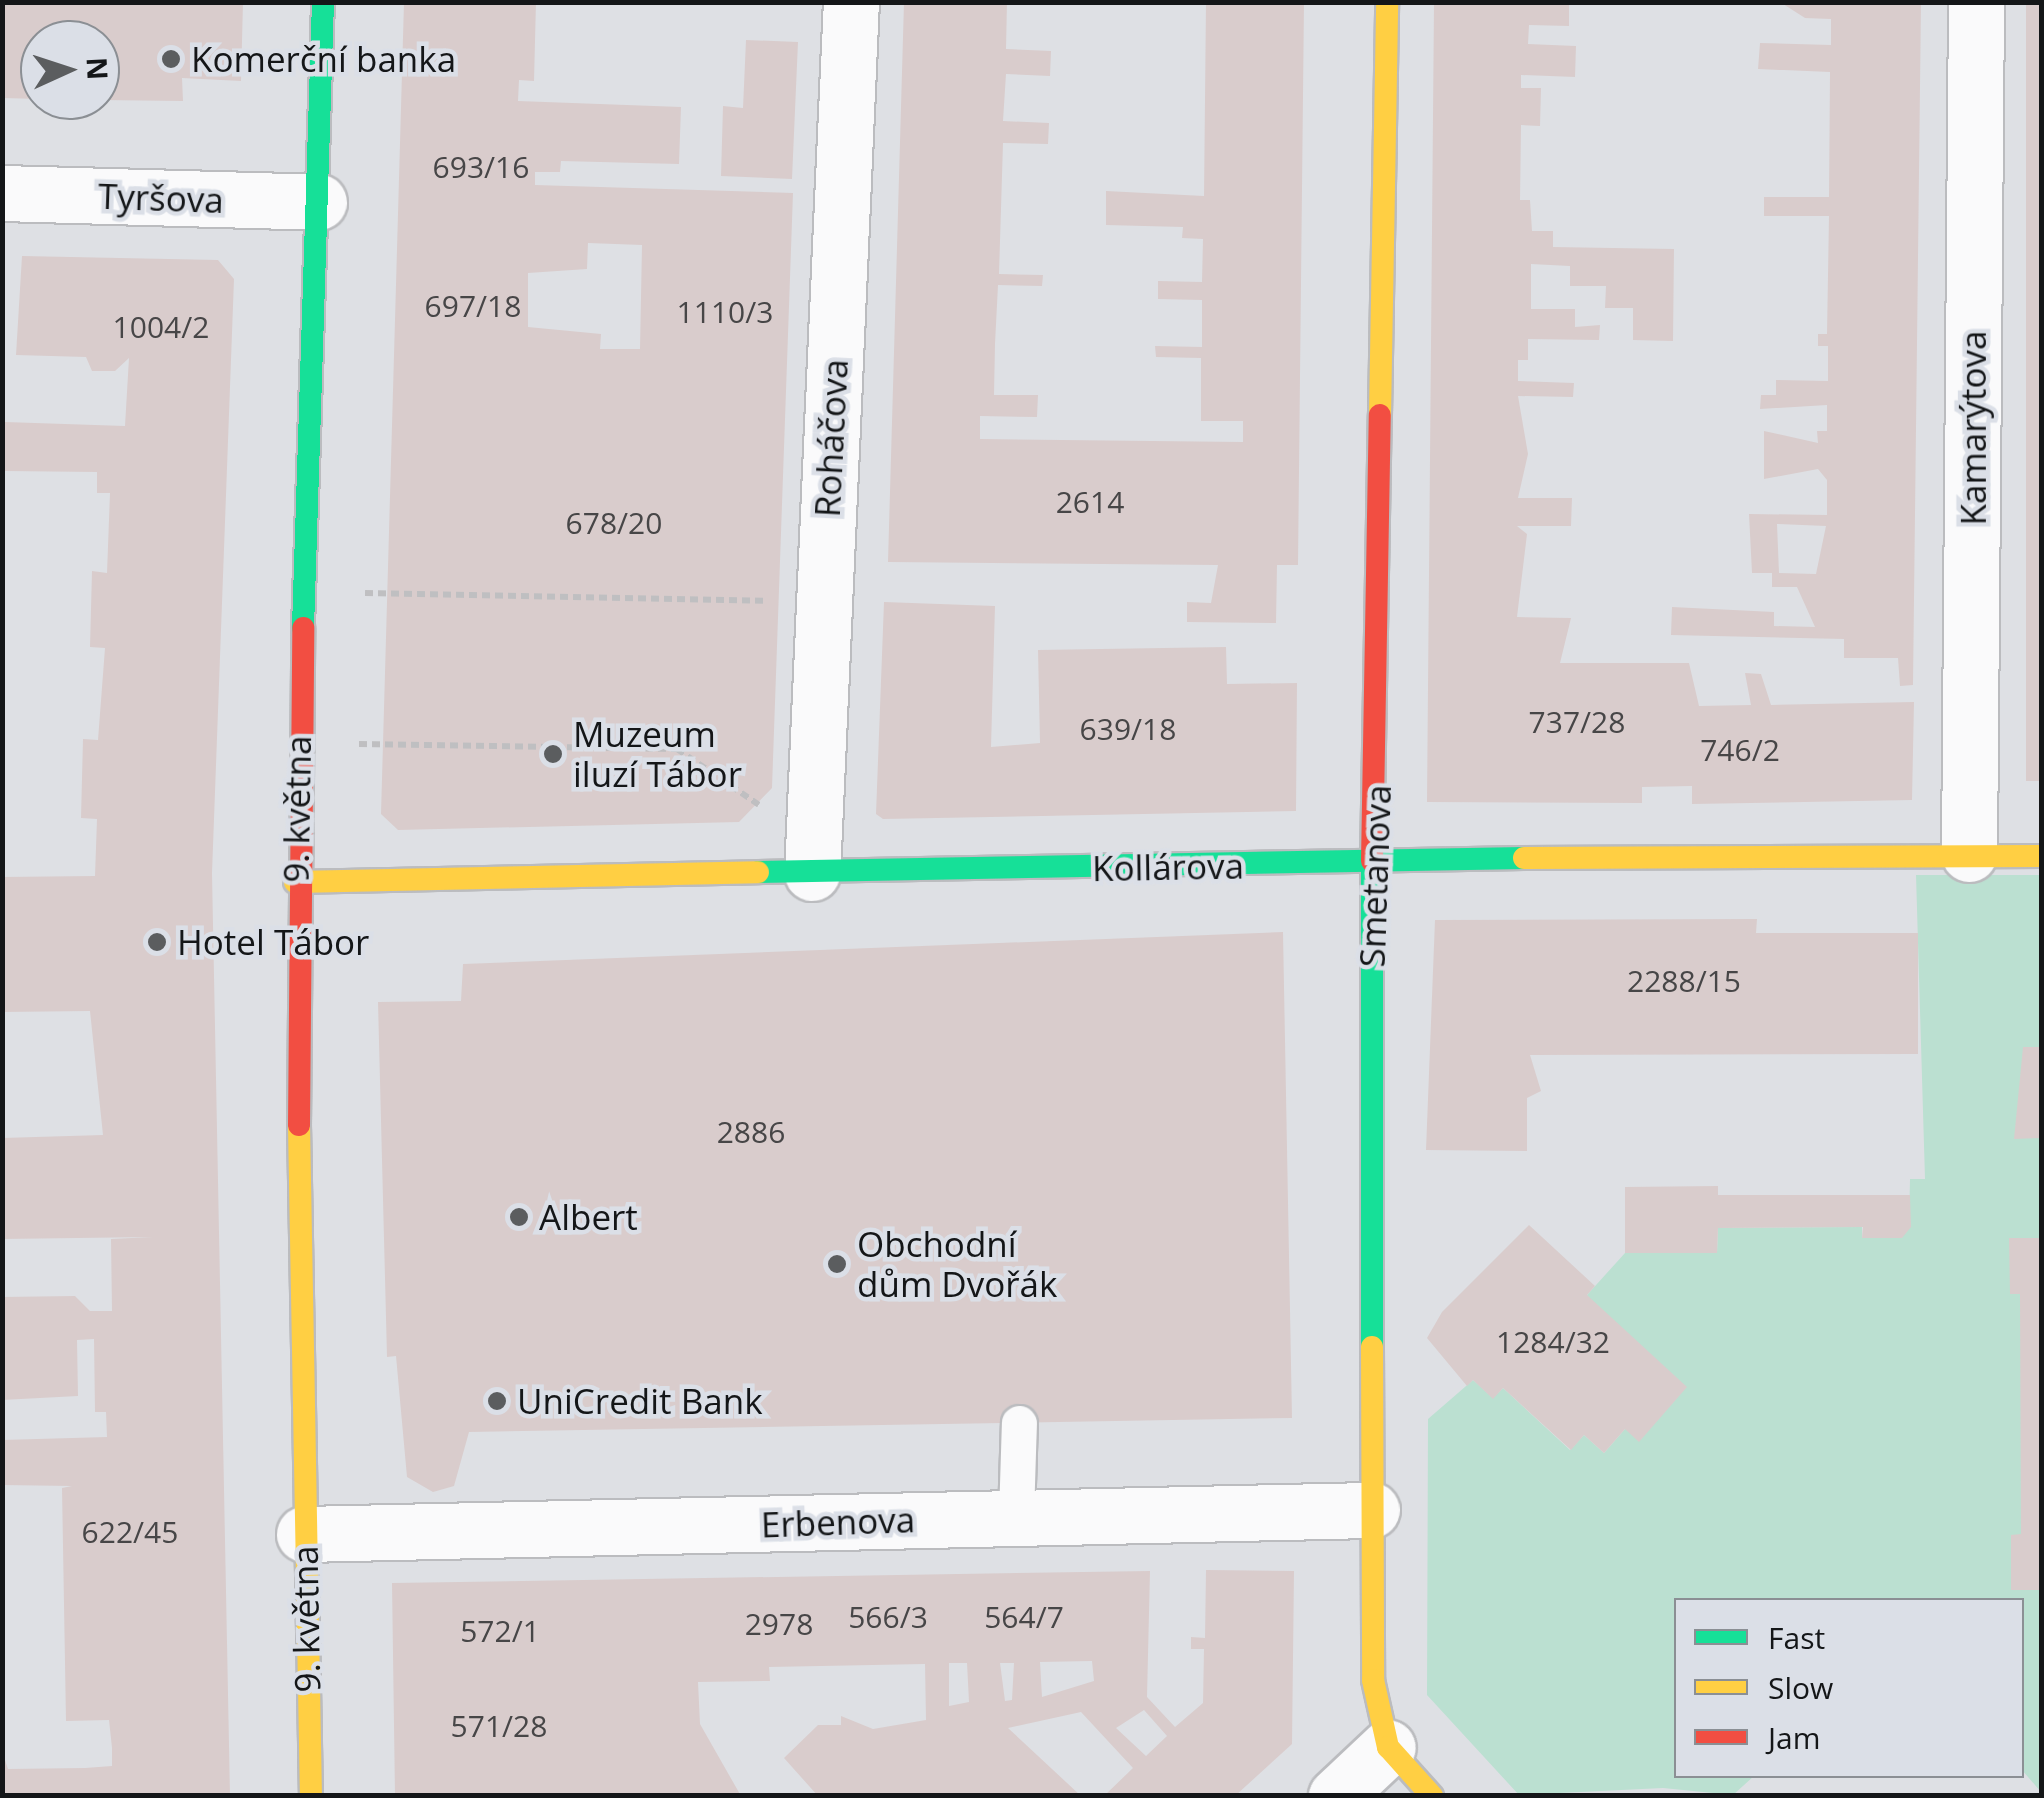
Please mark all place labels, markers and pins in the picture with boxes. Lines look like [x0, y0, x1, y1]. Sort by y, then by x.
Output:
place label: Komerční banka [191, 38, 456, 80]
marker: Komerční banka [160, 48, 182, 70]
place label: Muzeum iluzí Tábor [573, 713, 742, 795]
marker: Muzeum iluzí Tábor [542, 743, 564, 765]
place label: Hotel Tábor [177, 921, 369, 963]
marker: Hotel Tábor [146, 931, 168, 953]
place label: Albert [539, 1196, 638, 1238]
marker: Albert [508, 1206, 530, 1228]
place label: Obchodní dům Dvořák [857, 1223, 1057, 1305]
marker: Obchodní dům Dvořák [826, 1253, 848, 1275]
place label: UniCredit Bank [517, 1380, 763, 1422]
marker: UniCredit Bank [486, 1390, 508, 1412]

